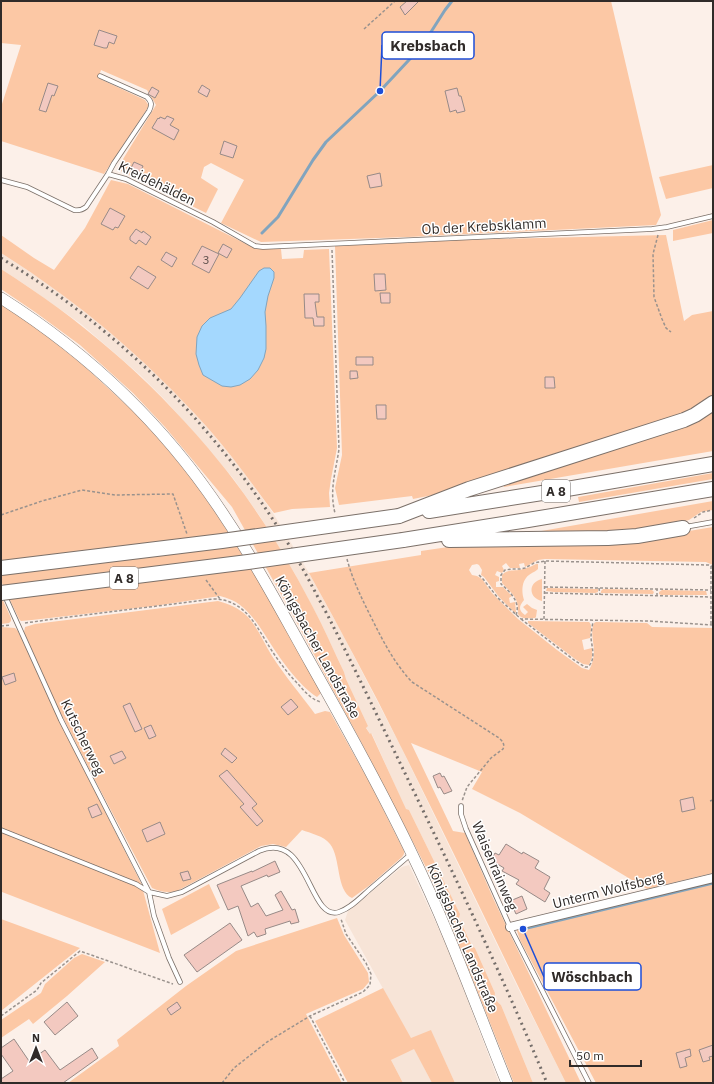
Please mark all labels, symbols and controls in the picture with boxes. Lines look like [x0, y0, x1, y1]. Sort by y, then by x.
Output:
callout: Krebsbach [382, 32, 474, 59]
text: Krebsbach [390, 36, 466, 55]
street label: Kreidehälden [115, 157, 199, 209]
street label: Ob der Krebsklamm [421, 214, 547, 238]
house number: 3 [202, 252, 210, 267]
road number: A 8 [542, 480, 570, 502]
road number: A 8 [110, 567, 138, 589]
street label: Königsbacher Landstraße [271, 573, 365, 722]
street label: Kutscherweg [57, 696, 109, 778]
street label: Waisenrainweg [468, 819, 522, 914]
street label: Königsbacher Landstraße [423, 861, 503, 1016]
street label: Unterm Wolfsberg [551, 867, 666, 913]
callout: Wöschbach [544, 963, 641, 990]
text: Wöschbach [551, 967, 633, 986]
north arrow [16, 1028, 56, 1068]
text: N [32, 1031, 40, 1045]
scale bar [570, 1042, 641, 1068]
text: 50 m [576, 1048, 604, 1063]

